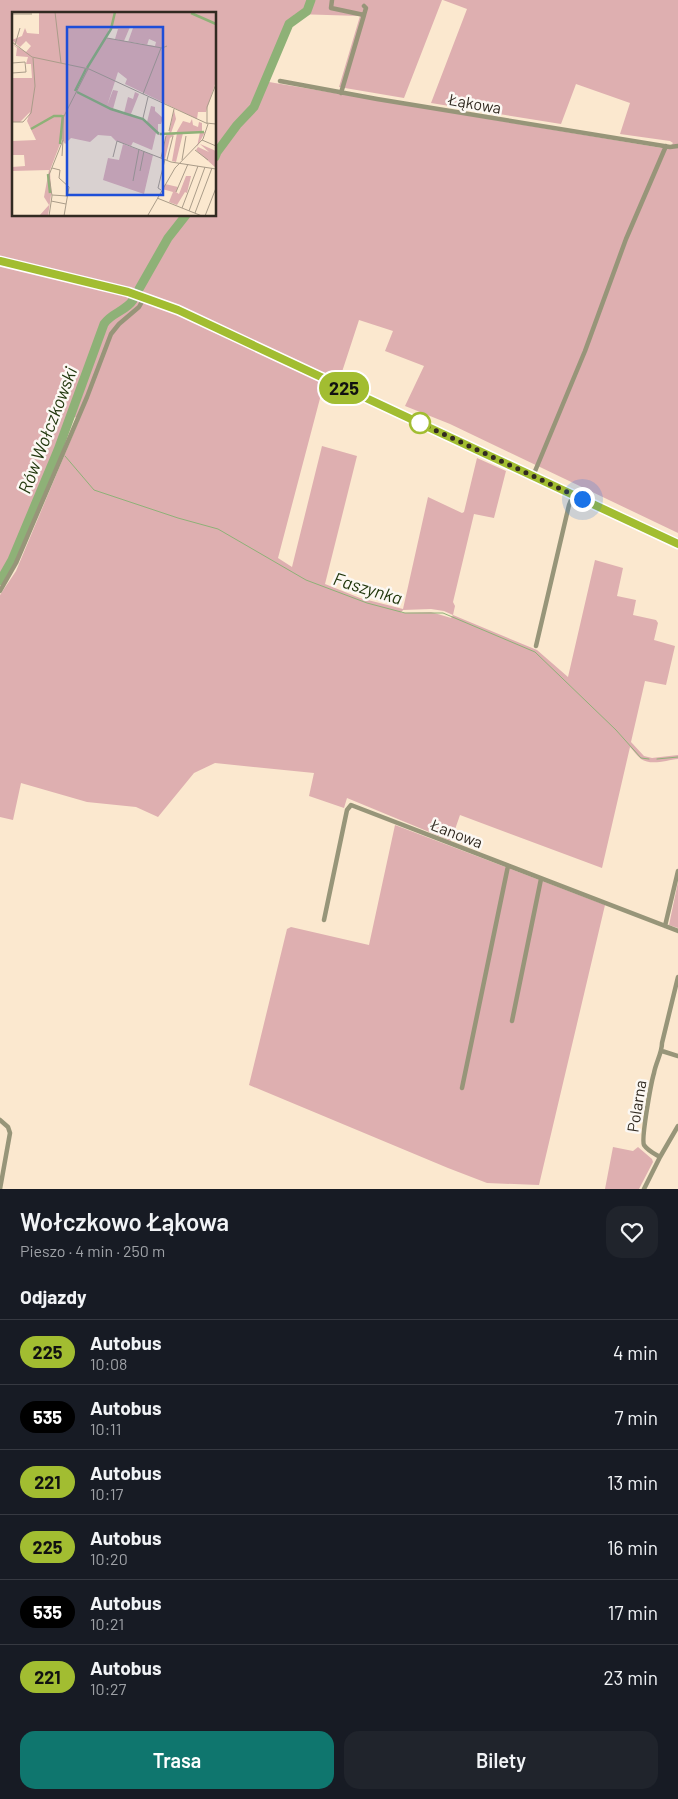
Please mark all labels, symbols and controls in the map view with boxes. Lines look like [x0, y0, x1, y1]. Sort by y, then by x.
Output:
inset map [12, 12, 216, 216]
street label: Łąkowa [446, 89, 503, 117]
water label: Rów Wołczkowski [13, 363, 81, 496]
line badge: 225 [315, 372, 373, 404]
text: 225 [329, 377, 359, 399]
unlabelled marker [409, 412, 431, 434]
your location [570, 487, 595, 512]
water label: Faszynka [331, 567, 405, 609]
street label: Łanowa [427, 814, 486, 852]
street label: Polarna [623, 1079, 649, 1133]
button: heart [606, 1206, 658, 1258]
text: Wołczkowo Łąkowa [20, 1207, 229, 1236]
text: Pieszo · 4 min · 250 m [20, 1241, 165, 1260]
text: Odjazdy [20, 1285, 86, 1308]
text: Autobus [90, 1331, 161, 1354]
text: 225 [33, 1341, 62, 1363]
text: 4 min [613, 1341, 658, 1364]
text: 10:08 [90, 1354, 127, 1373]
text: Autobus [90, 1396, 161, 1419]
text: 535 [33, 1406, 62, 1428]
text: 7 min [614, 1406, 658, 1429]
text: 10:11 [90, 1419, 121, 1438]
text: Autobus [90, 1461, 161, 1484]
text: 221 [34, 1471, 61, 1493]
text: 13 min [607, 1471, 658, 1494]
text: 10:17 [90, 1484, 123, 1503]
text: Autobus [90, 1526, 161, 1549]
text: 225 [33, 1536, 62, 1558]
text: 16 min [607, 1536, 658, 1559]
text: 10:20 [90, 1549, 128, 1568]
text: Autobus [90, 1591, 161, 1614]
text: 535 [33, 1601, 62, 1623]
text: 17 min [608, 1601, 658, 1624]
text: 10:21 [90, 1614, 124, 1633]
text: Autobus [90, 1656, 161, 1679]
text: 221 [34, 1666, 61, 1688]
text: 23 min [604, 1666, 658, 1689]
text: 10:27 [90, 1679, 126, 1698]
button: Trasa [20, 1731, 334, 1789]
button: Bilety [344, 1731, 658, 1789]

